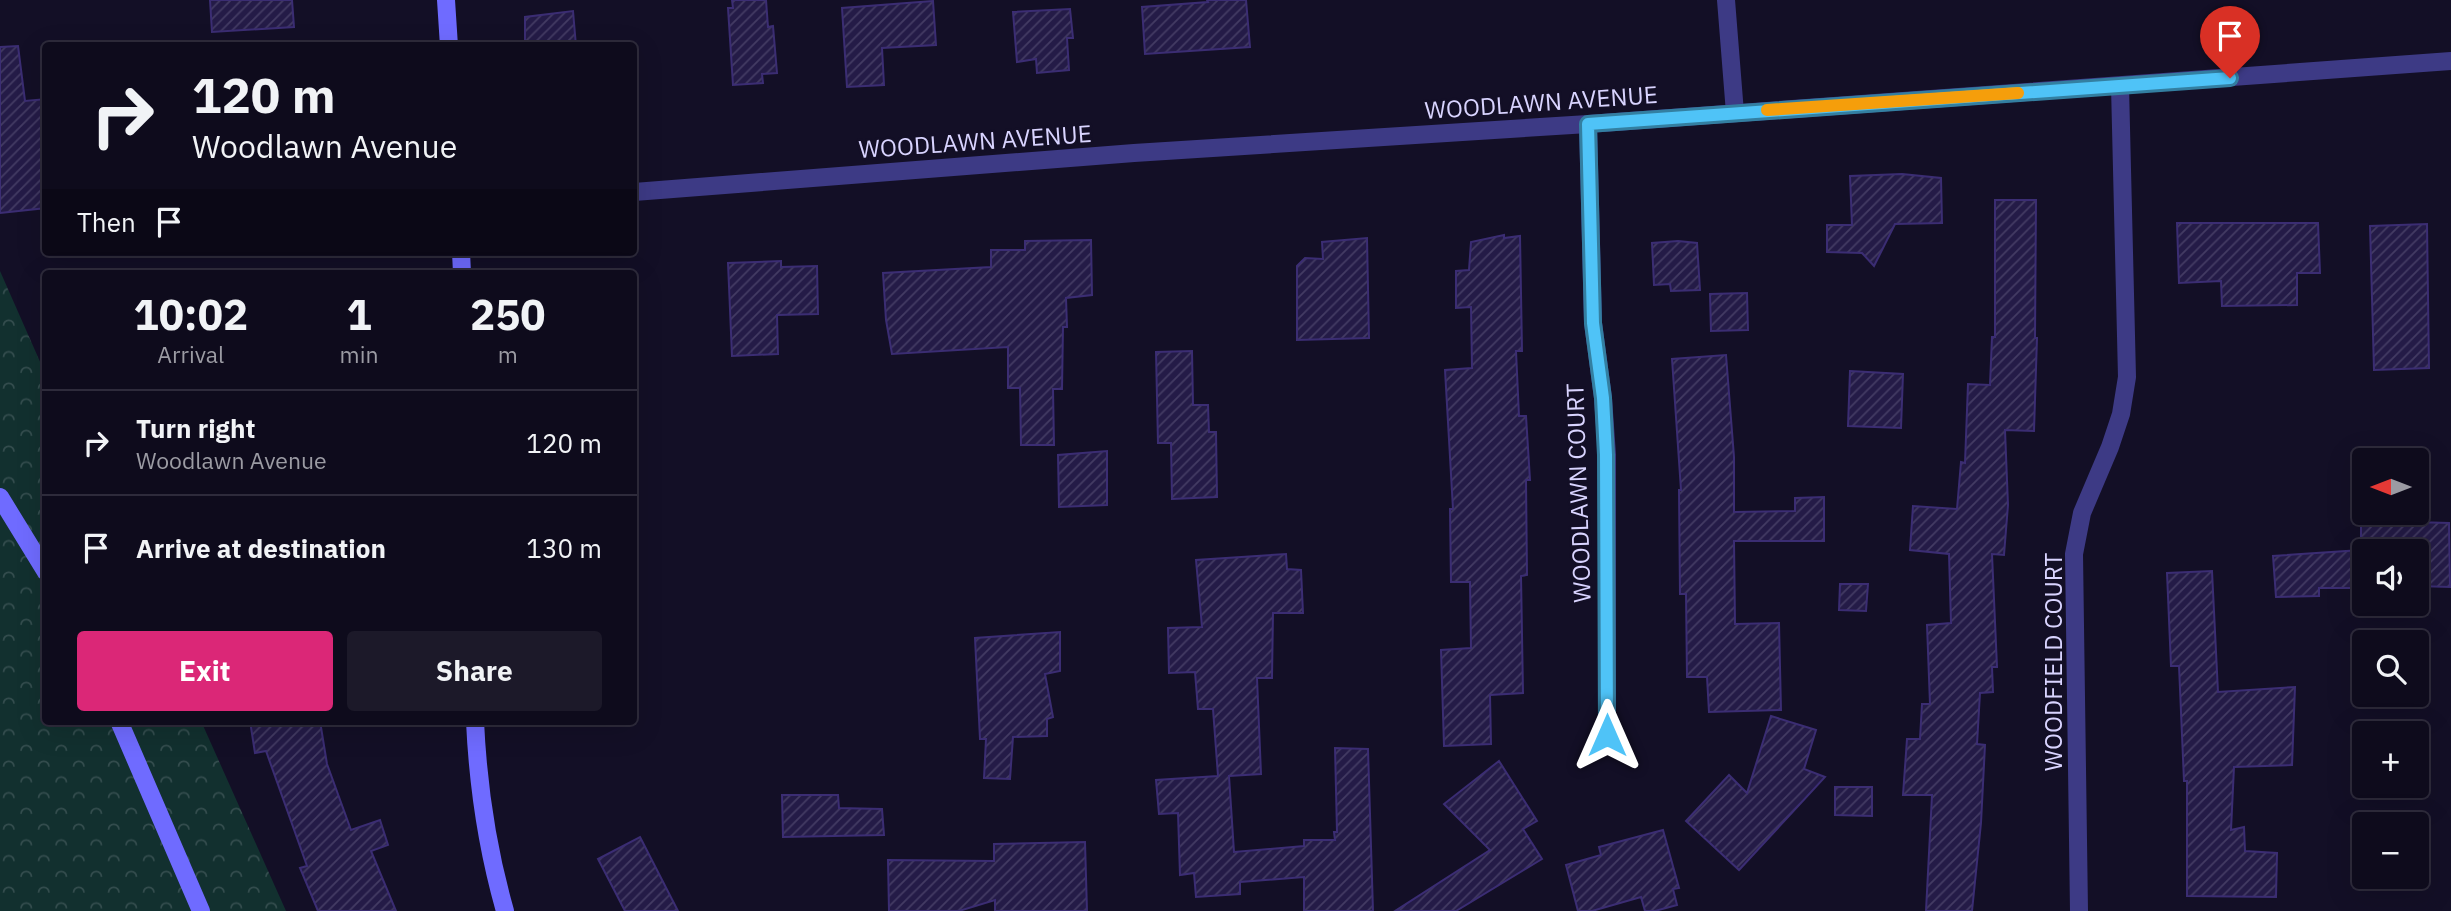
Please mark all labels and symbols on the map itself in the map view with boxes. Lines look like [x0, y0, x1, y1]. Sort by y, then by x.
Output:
pin [2200, 6, 2260, 78]
street label: WOODLAWN AVENUE [1423, 78, 1659, 126]
street label: WOODLAWN AVENUE [857, 117, 1093, 165]
street label: WOODLAWN COURT [1558, 382, 1598, 603]
north arrow [2352, 448, 2429, 525]
street label: WOODFIELD COURT [2037, 552, 2069, 771]
position arrow [1570, 698, 1644, 772]

